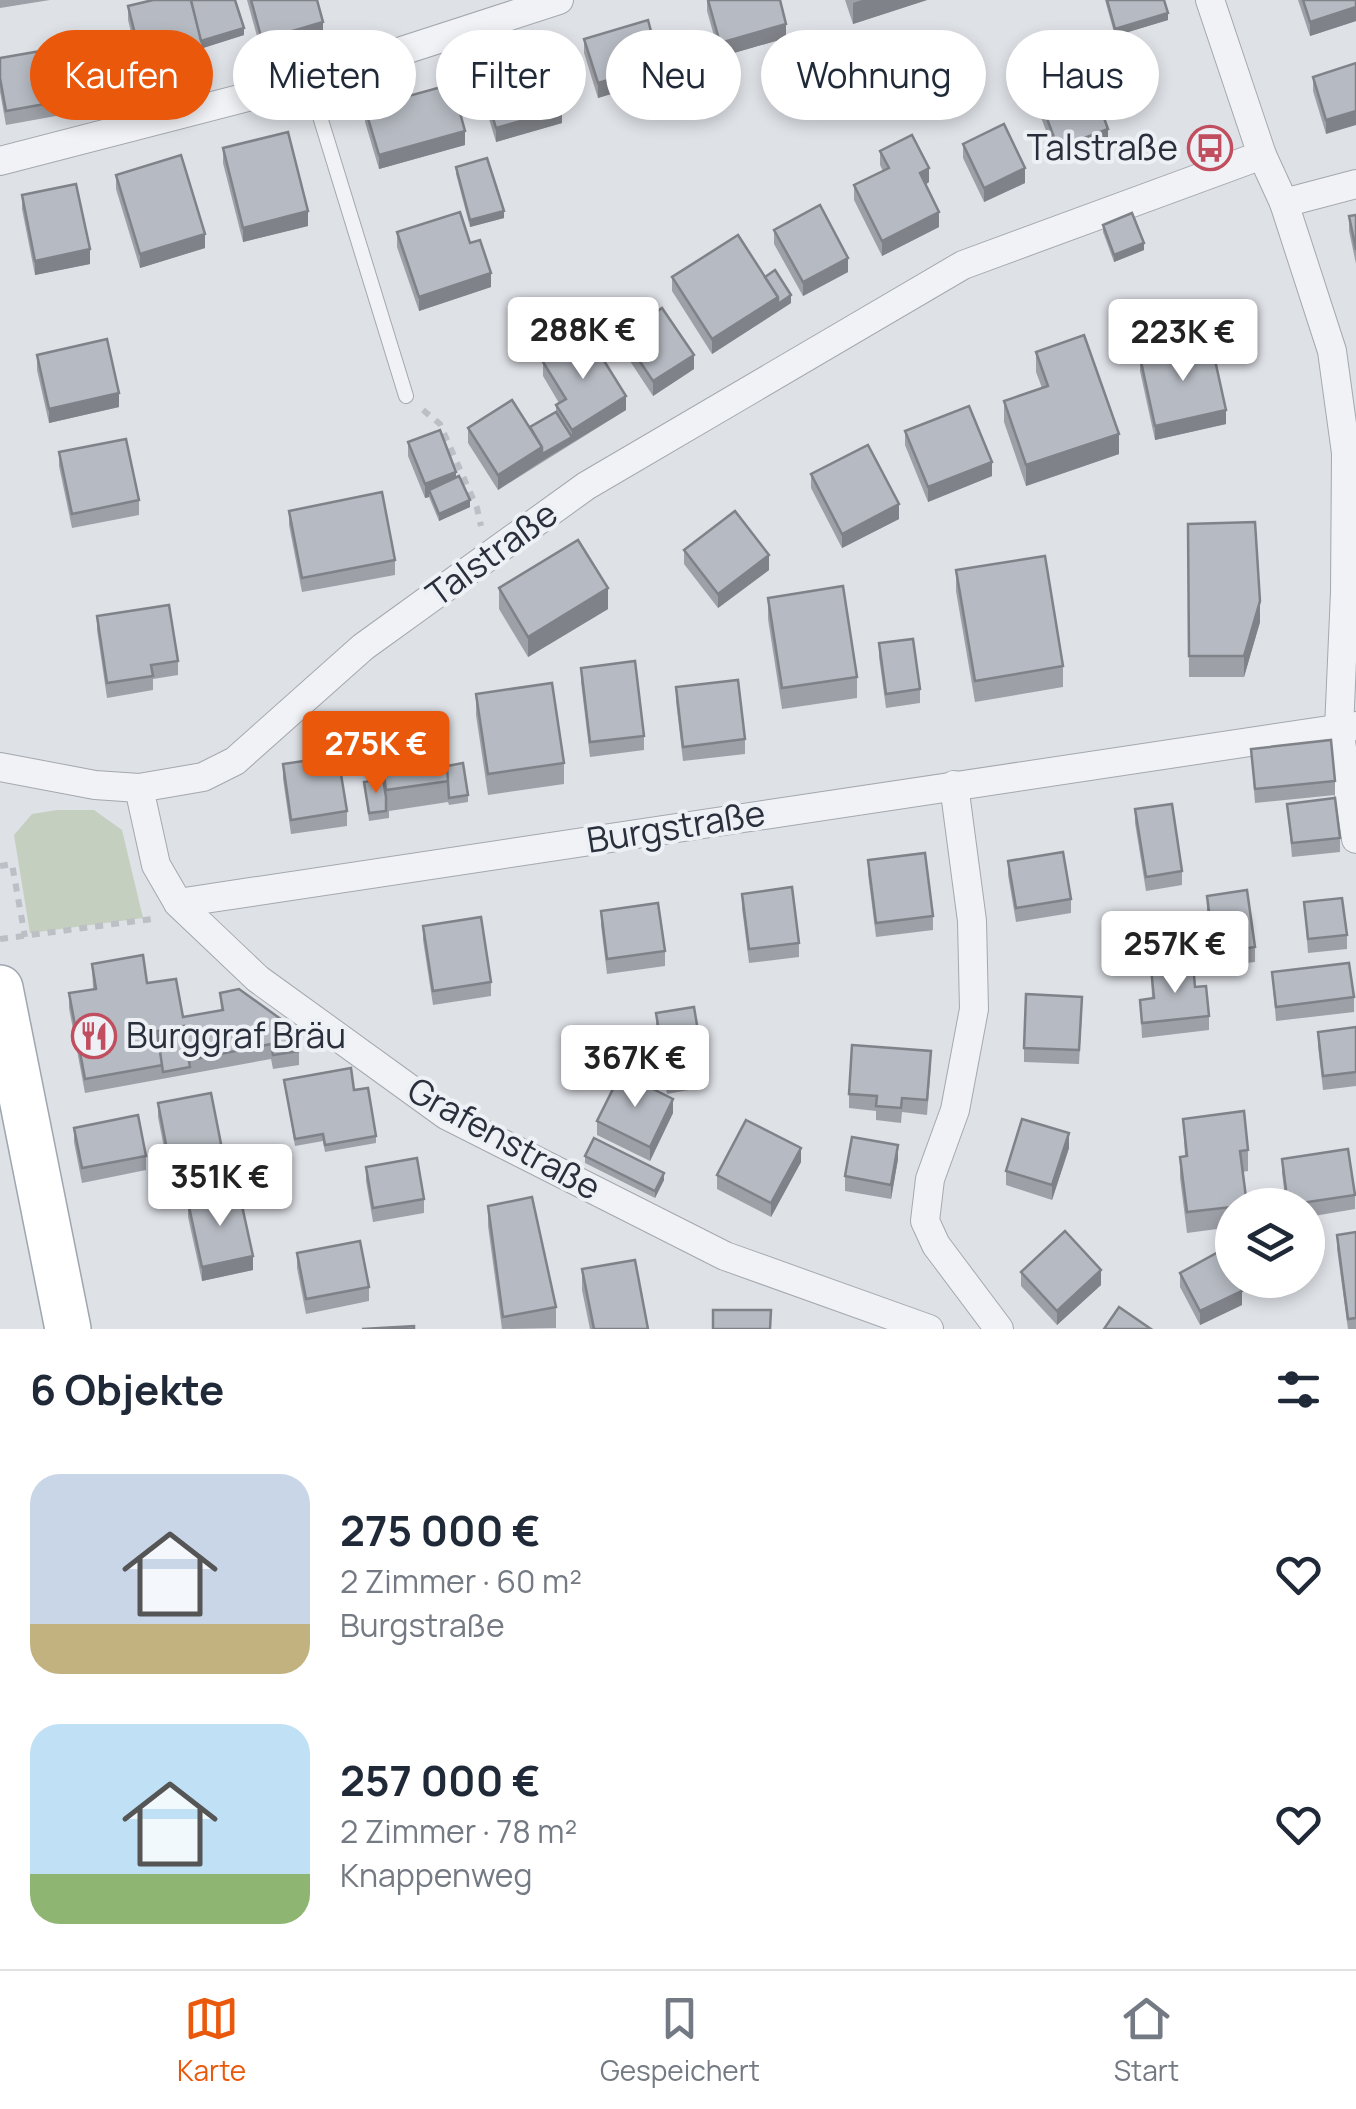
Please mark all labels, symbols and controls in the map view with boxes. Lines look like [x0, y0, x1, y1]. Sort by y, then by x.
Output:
chip: Kaufen [30, 30, 213, 120]
chip: Mieten [233, 30, 416, 120]
chip: Filter [436, 30, 586, 120]
chip: Neu [606, 30, 741, 120]
chip: Wohnung [761, 30, 986, 120]
chip: Haus [1006, 30, 1159, 120]
place label: Talstraße [1027, 123, 1178, 171]
bus stop icon: Talstraße [1187, 125, 1233, 171]
pin: 288K € [502, 297, 664, 382]
pin: 223K € [1102, 299, 1264, 384]
text: 288K € [530, 307, 636, 351]
text: 223K € [1130, 309, 1236, 353]
street label: Talstraße [416, 489, 567, 617]
pin: 275K € [295, 711, 457, 796]
text: 275K € [324, 721, 428, 765]
street label: Burgstraße [583, 788, 769, 864]
pin: 257K € [1094, 911, 1256, 996]
text: 257K € [1123, 921, 1227, 965]
place label: Burggraf Bräu [126, 1011, 346, 1059]
restaurant icon: Burggraf Bräu [71, 1013, 117, 1059]
pin: 367K € [554, 1025, 716, 1110]
text: 367K € [583, 1035, 687, 1079]
street label: Grafenstraße [399, 1065, 610, 1211]
pin: 351K € [139, 1144, 301, 1229]
text: 351K € [170, 1154, 270, 1198]
map controls [1215, 1188, 1325, 1298]
button: layers [1215, 1188, 1325, 1298]
text: 6 Objekte [30, 1360, 224, 1418]
icon: filters [1271, 1362, 1326, 1417]
text: 275 000 € [340, 1501, 540, 1559]
icon: home [110, 1514, 230, 1634]
icon: heart [1271, 1547, 1326, 1602]
text: 2 Zimmer · 60 m² [340, 1559, 582, 1603]
text: Burgstraße [340, 1603, 505, 1647]
text: 257 000 € [340, 1751, 540, 1809]
icon: home [110, 1764, 230, 1884]
icon: heart [1271, 1797, 1326, 1852]
text: 2 Zimmer · 78 m² [340, 1809, 577, 1853]
text: Knappenweg [340, 1853, 532, 1897]
tab: Karte [177, 1991, 246, 2089]
tab: Gespeichert [600, 1991, 760, 2089]
tab: Start [1114, 1991, 1179, 2089]

